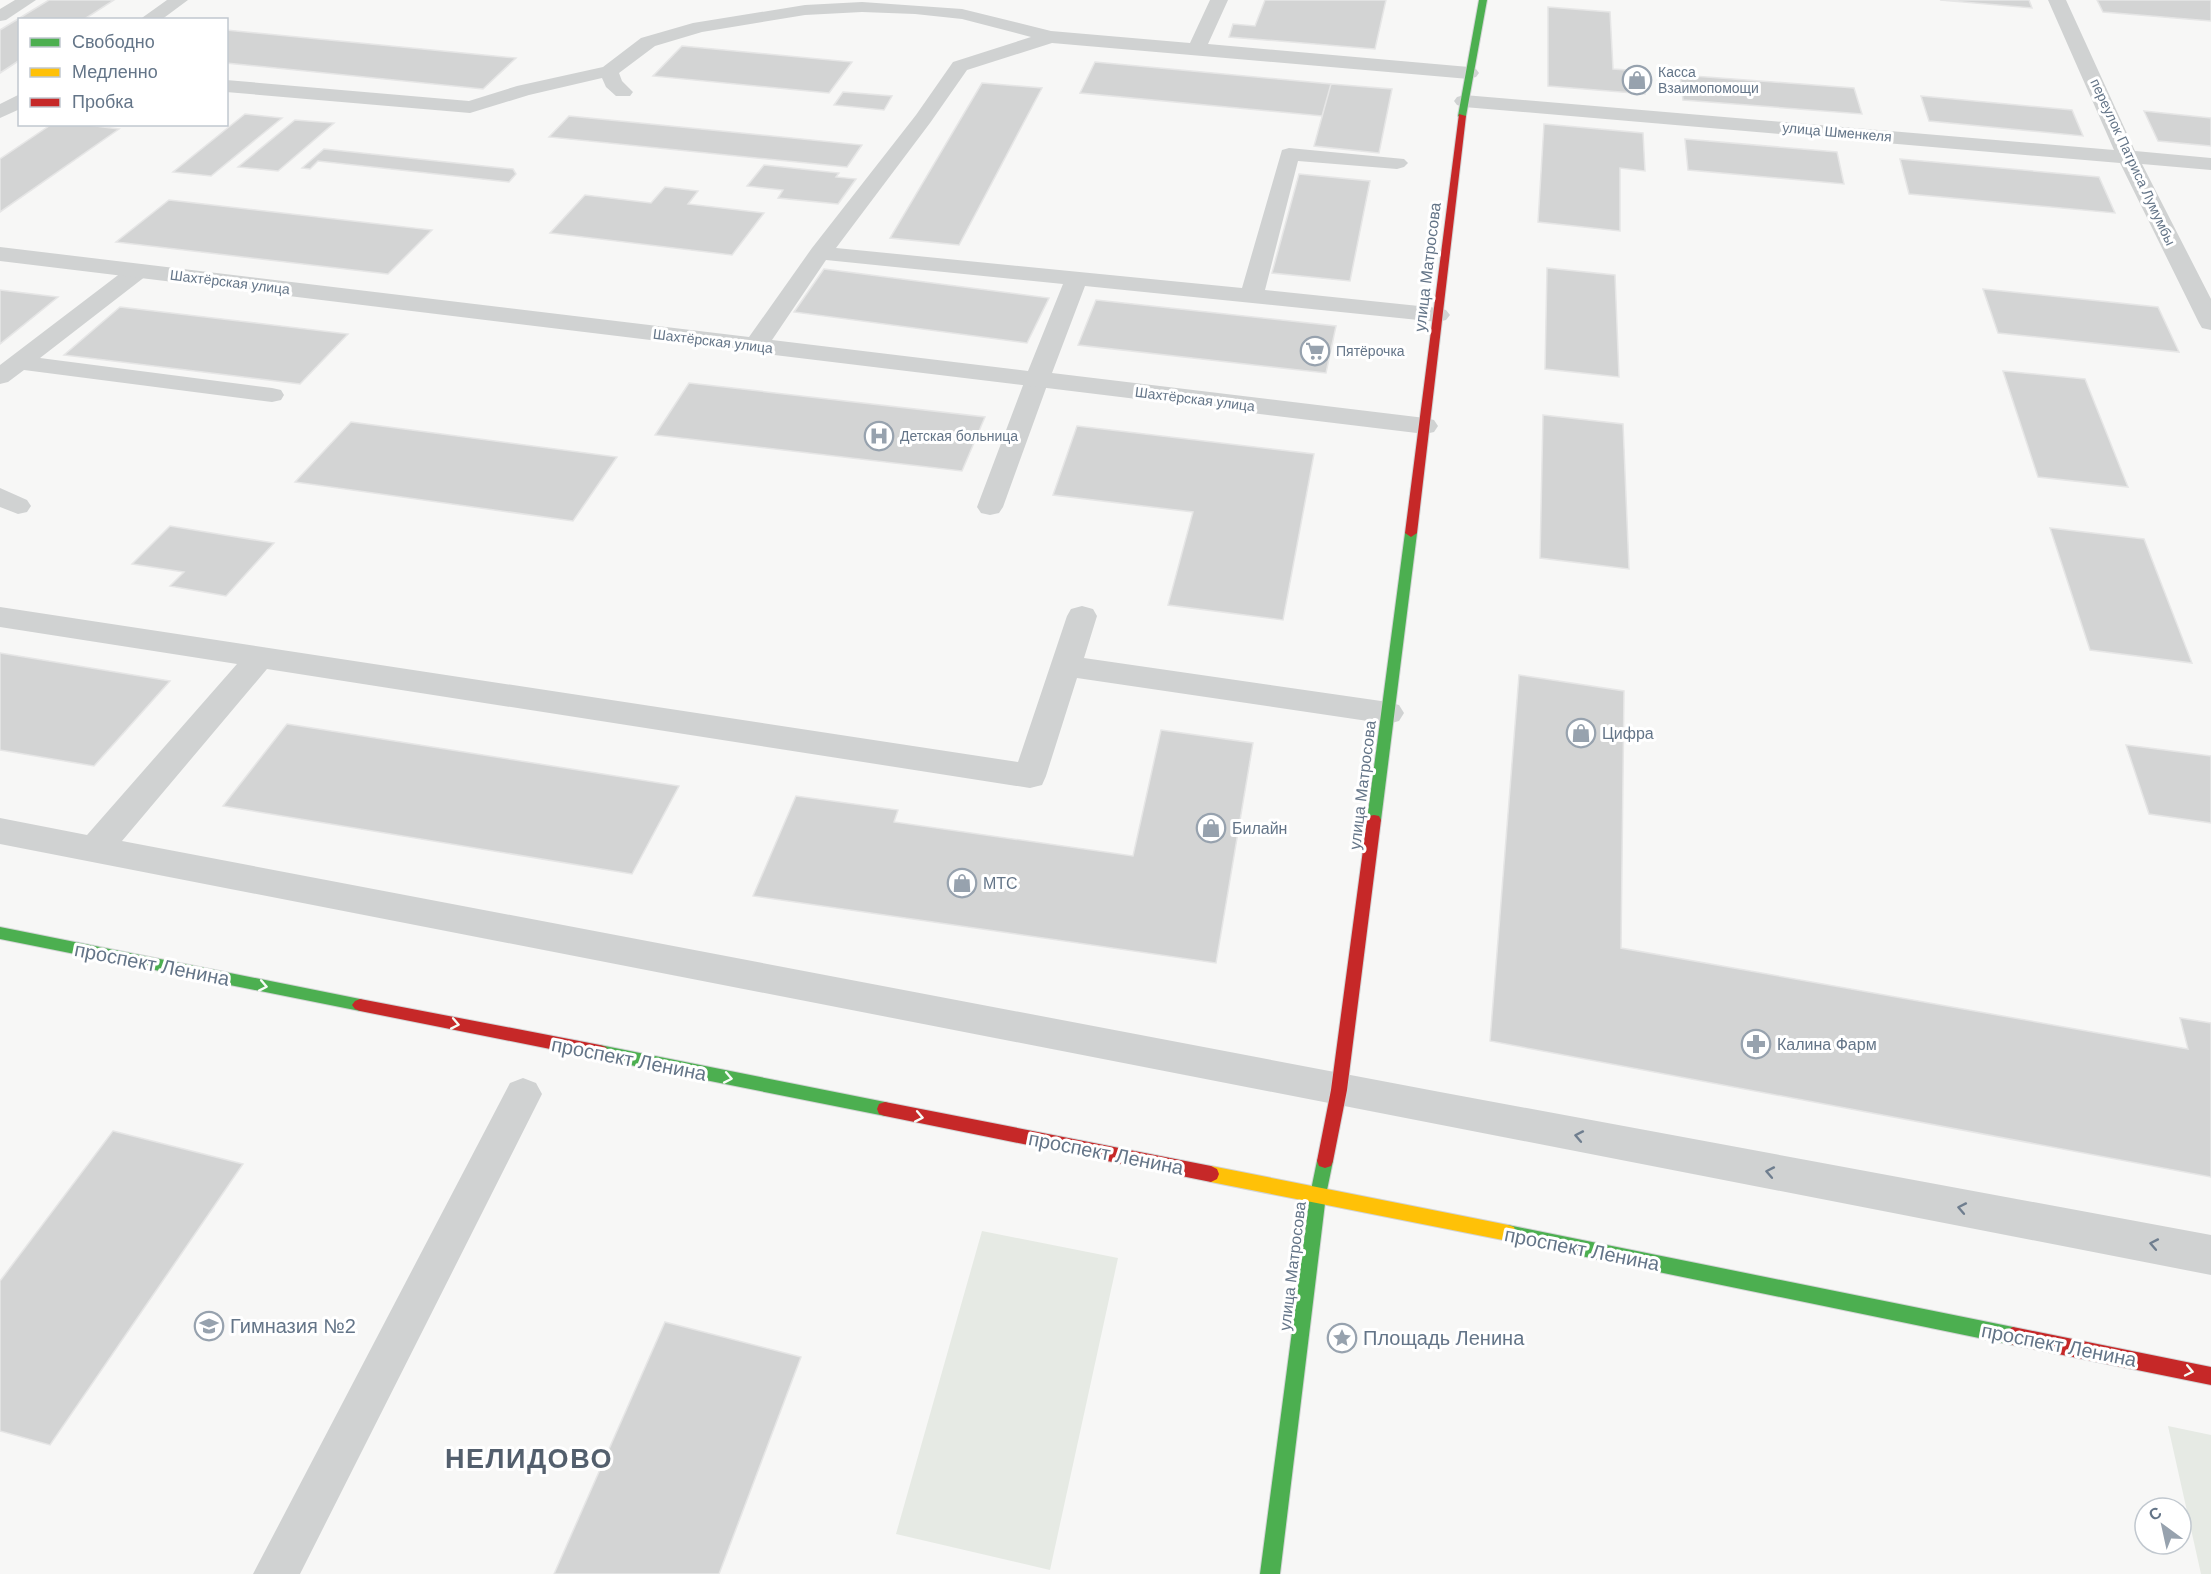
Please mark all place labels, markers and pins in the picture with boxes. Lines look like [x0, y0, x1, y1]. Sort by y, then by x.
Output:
shop icon: Касса Взаимопомощи [1621, 64, 1653, 96]
place label: Касса Взаимопомощи [1658, 64, 1759, 96]
supermarket icon: Пятёрочка [1299, 335, 1331, 367]
place label: Пятёрочка [1336, 343, 1405, 359]
hospital icon: Детская больница [863, 420, 895, 452]
place label: Детская больница [900, 428, 1018, 444]
shop icon: Цифра [1565, 717, 1597, 749]
place label: Цифра [1602, 725, 1654, 742]
shop icon: Билайн [1195, 812, 1227, 844]
place label: Билайн [1232, 820, 1287, 837]
shop icon: МТС [946, 867, 978, 899]
place label: МТС [983, 875, 1018, 892]
pharmacy icon: Калина Фарм [1740, 1028, 1772, 1060]
place label: Калина Фарм [1777, 1036, 1877, 1053]
school or university icon: Гимназия №2 [193, 1310, 225, 1342]
place label: Гимназия №2 [230, 1315, 356, 1337]
place icon: Площадь Ленина [1326, 1322, 1358, 1354]
place label: Площадь Ленина [1363, 1327, 1525, 1349]

